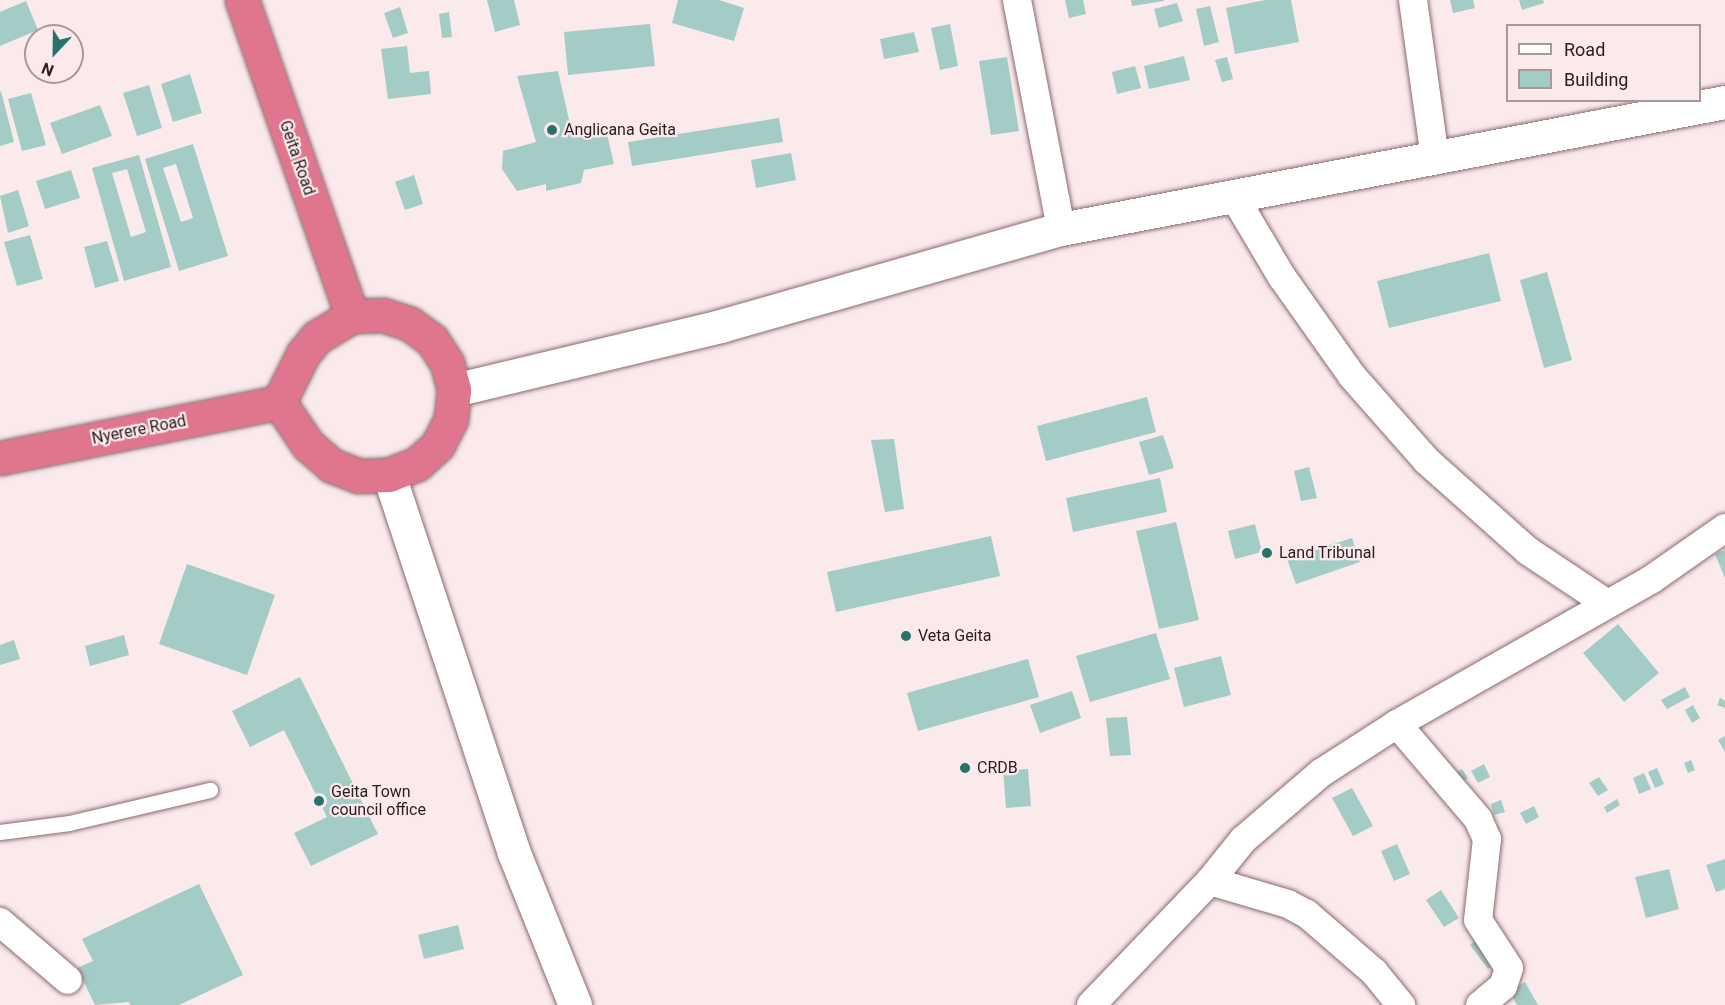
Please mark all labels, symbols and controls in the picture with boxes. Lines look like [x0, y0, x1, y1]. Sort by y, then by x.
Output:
north arrow [24, 24, 84, 84]
legend [1506, 24, 1701, 102]
text: Road [1564, 39, 1605, 60]
text: N [39, 58, 57, 80]
text: Building [1564, 69, 1628, 90]
street label: Geita Road [275, 118, 319, 198]
place label: Anglicana Geita [564, 120, 676, 140]
marker: Anglicana Geita [545, 123, 559, 137]
street label: Nyerere Road [90, 411, 188, 449]
place label: Land Tribunal [1279, 543, 1376, 563]
marker: Land Tribunal [1260, 546, 1274, 560]
place label: Veta Geita [918, 626, 991, 646]
marker: Veta Geita [899, 629, 913, 643]
place label: CRDB [977, 758, 1018, 778]
marker: CRDB [958, 761, 972, 775]
place label: Geita Town council office [331, 782, 426, 820]
marker: Geita Town council office [312, 794, 326, 808]

